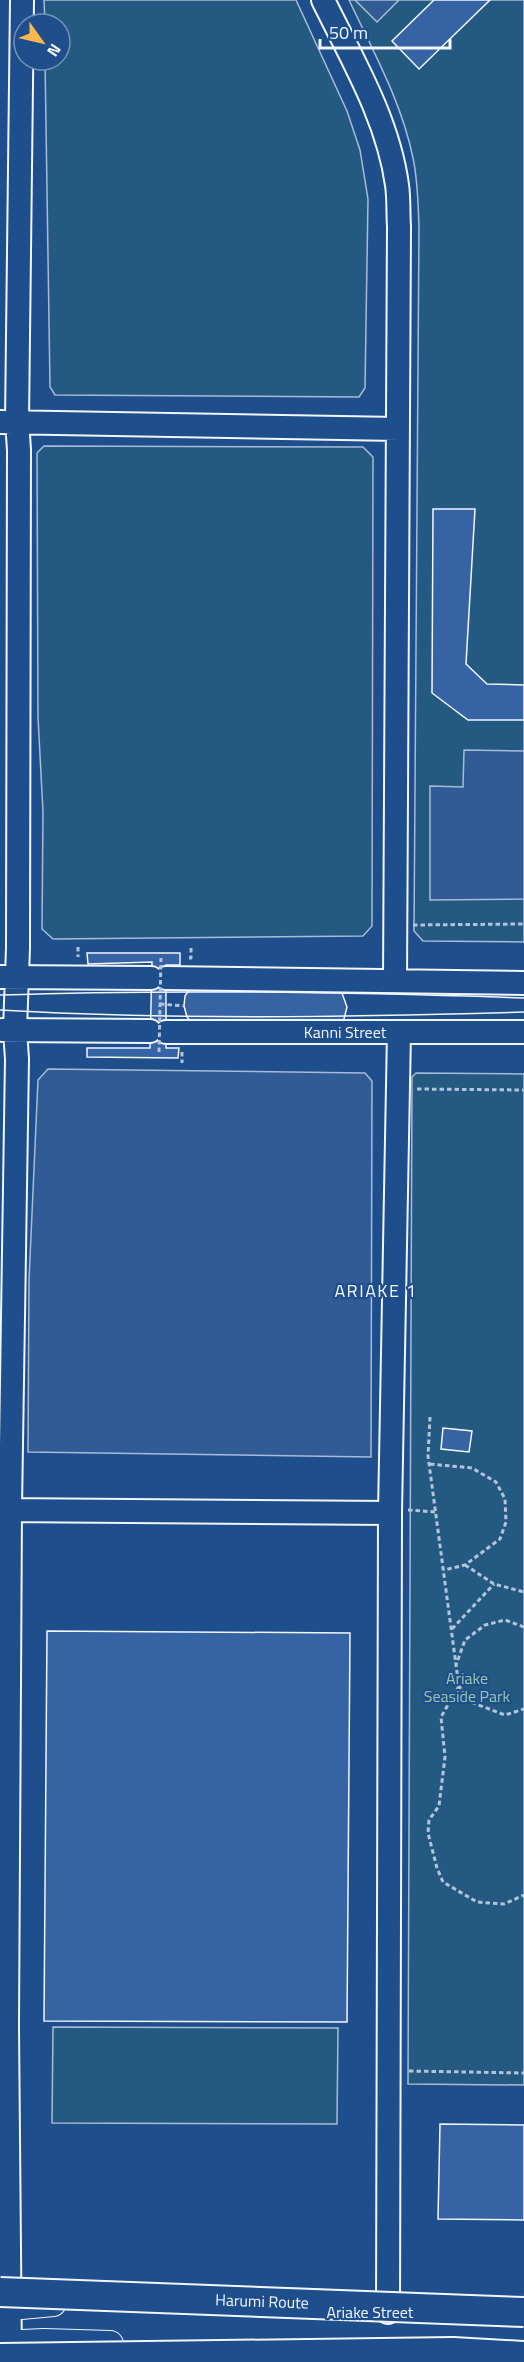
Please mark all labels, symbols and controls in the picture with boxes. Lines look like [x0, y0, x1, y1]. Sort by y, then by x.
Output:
north arrow [12, 12, 72, 72]
scale bar [320, 12, 450, 50]
text: 50 m [329, 19, 368, 46]
text: N [41, 39, 67, 62]
street label: Kanni Street [304, 1020, 387, 1044]
district label: ARIAKE 1 [334, 1277, 418, 1304]
park label: Ariake Seaside Park [424, 1666, 511, 1708]
street label: Harumi Route [215, 2287, 309, 2315]
street label: Ariake Street [327, 2300, 414, 2324]

